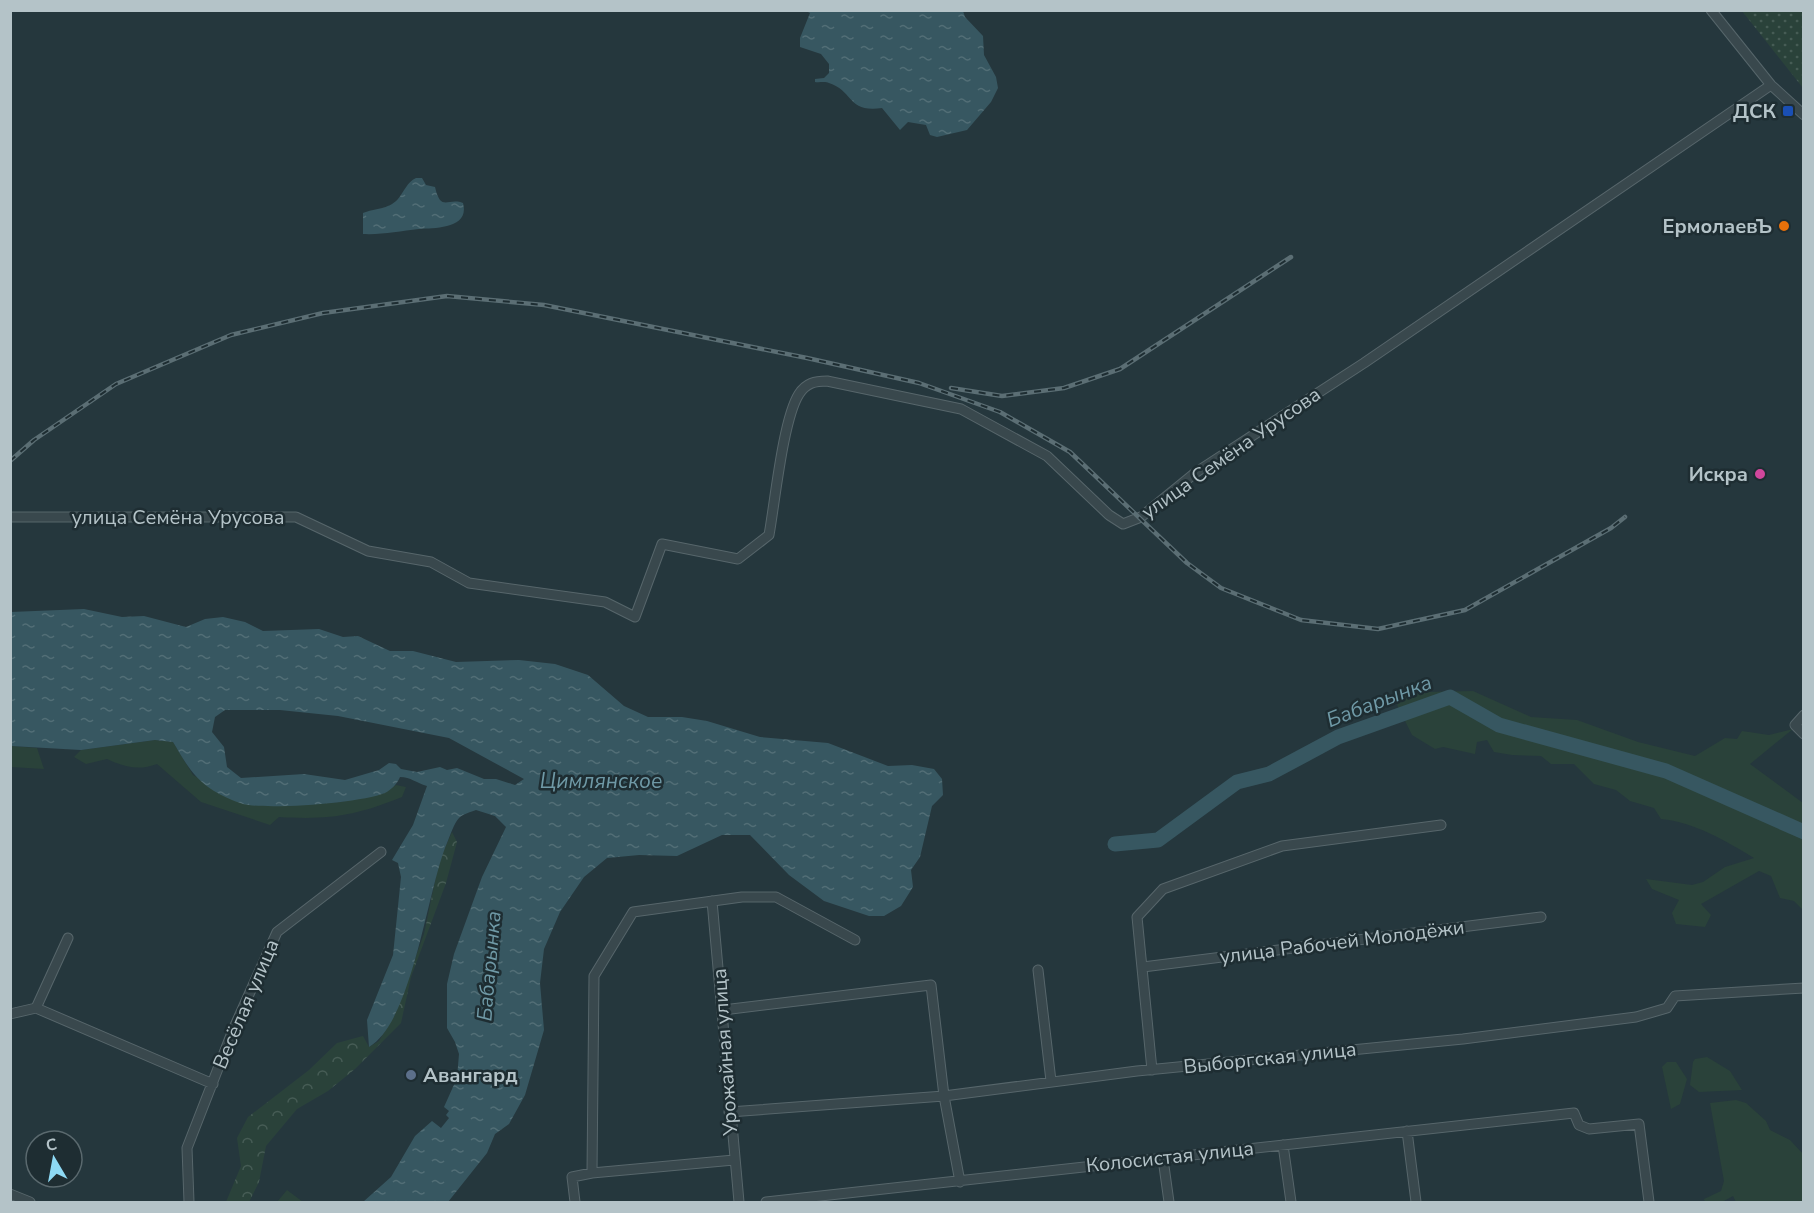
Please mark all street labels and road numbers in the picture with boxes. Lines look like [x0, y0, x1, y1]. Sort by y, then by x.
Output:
street label: улица Семёна Урусова [1136, 381, 1326, 525]
street label: улица Семёна Урусова [71, 504, 285, 531]
street label: улица Рабочей Молодёжи [1218, 914, 1466, 970]
street label: Весёлая улица [206, 935, 286, 1073]
street label: Урожайная улица [706, 968, 744, 1137]
street label: Выборгская улица [1182, 1035, 1358, 1081]
street label: Колосистая улица [1085, 1135, 1255, 1179]

